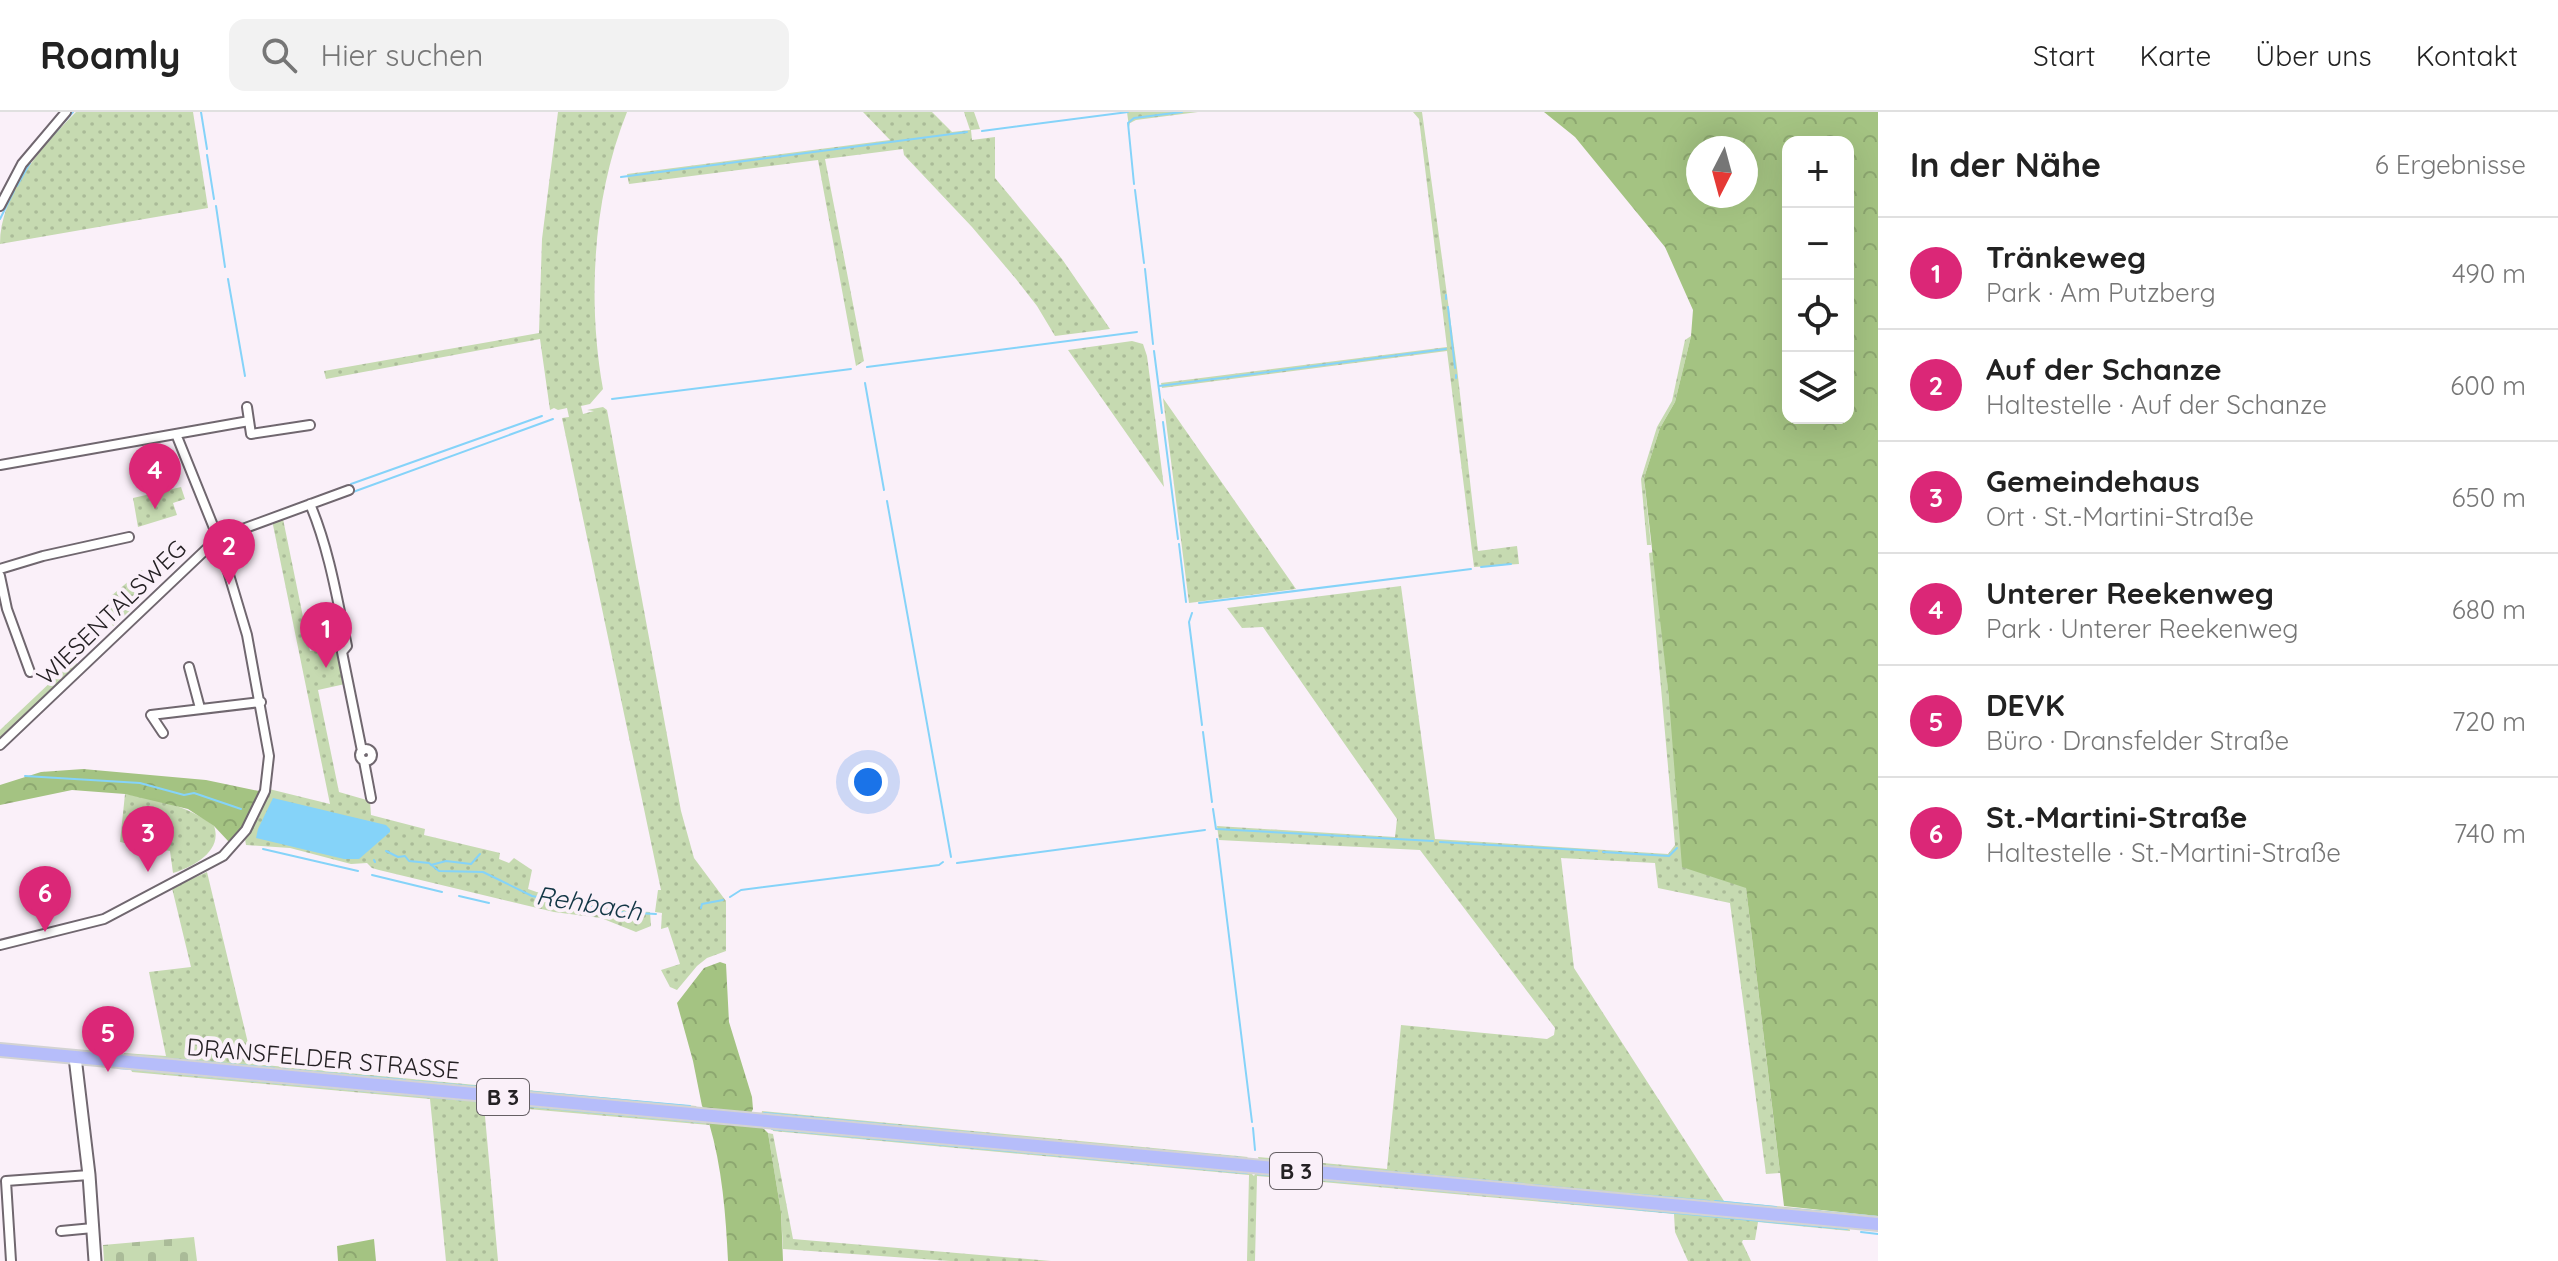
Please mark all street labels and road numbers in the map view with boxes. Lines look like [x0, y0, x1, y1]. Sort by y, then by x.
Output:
street label: WIESENTALSWEG [30, 533, 192, 691]
street label: DRANSFELDER STRASSE [185, 1031, 461, 1085]
road number: B 3 [477, 1079, 529, 1115]
road number: B 3 [1270, 1153, 1322, 1189]

